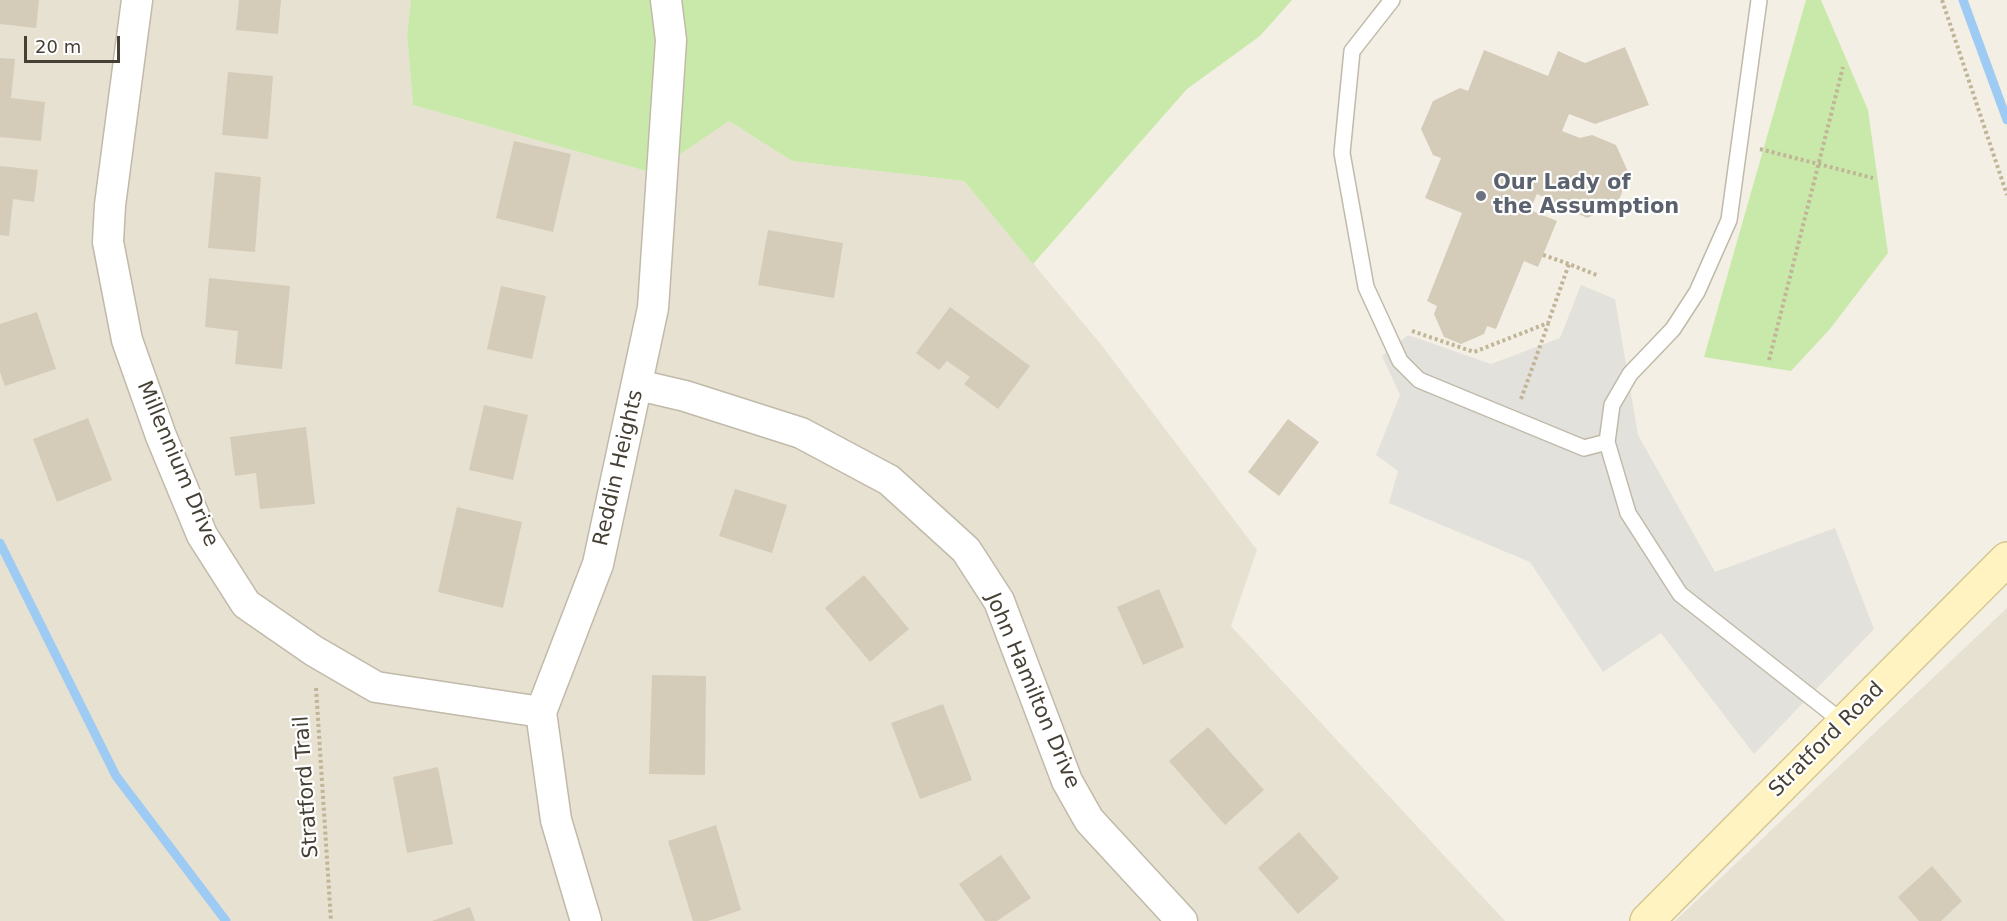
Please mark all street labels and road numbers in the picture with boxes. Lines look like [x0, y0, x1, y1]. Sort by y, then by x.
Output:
street label: Millennium Drive [131, 377, 223, 551]
street label: Reddin Heights [589, 388, 649, 548]
street label: John Hamilton Drive [979, 589, 1085, 793]
street label: Stratford Road [1764, 677, 1890, 803]
street label: Stratford Trail [289, 715, 325, 859]

